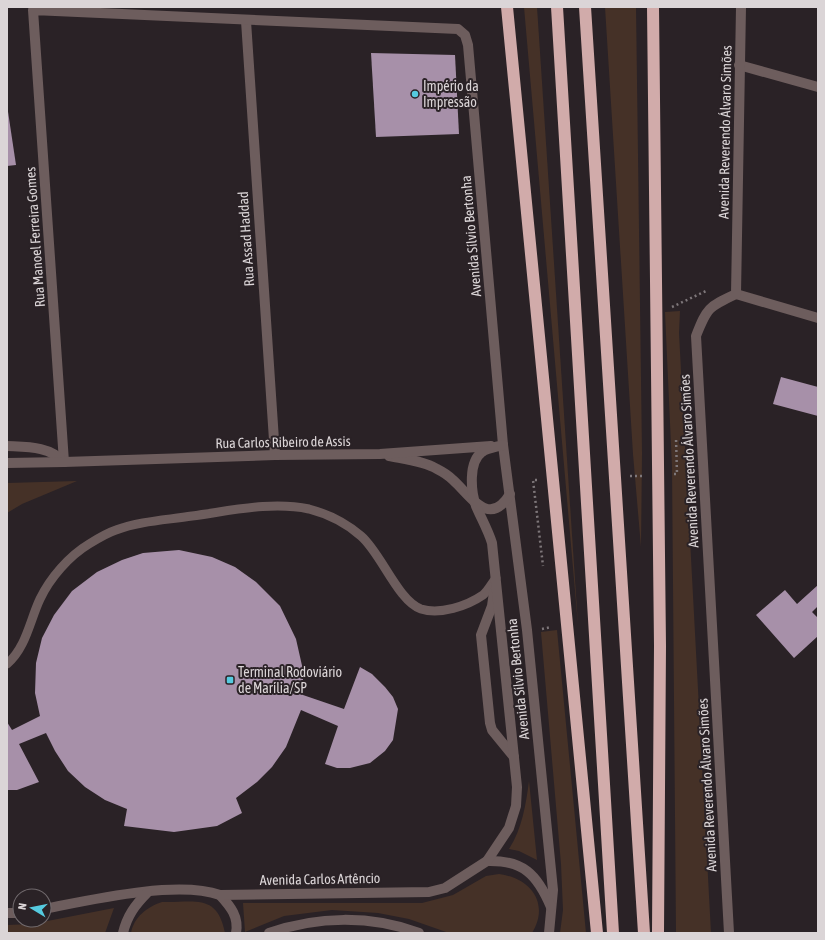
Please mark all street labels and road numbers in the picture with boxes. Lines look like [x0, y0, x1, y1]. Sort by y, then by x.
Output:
street label: Avenida Reverendo Álvaro Simões [715, 45, 735, 219]
street label: Rua Manoel Ferreira Gomes [22, 166, 48, 308]
street label: Avenida Sílvio Bertonha [458, 175, 484, 297]
street label: Rua Assad Haddad [235, 191, 257, 287]
street label: Avenida Reverendo Álvaro Simões [676, 374, 702, 548]
street label: Rua Carlos Ribeiro de Assis [215, 433, 351, 451]
street label: Avenida Sílvio Bertonha [504, 618, 532, 740]
street label: Avenida Reverendo Álvaro Simões [694, 698, 720, 872]
street label: Avenida Carlos Artêncio [259, 870, 381, 888]

